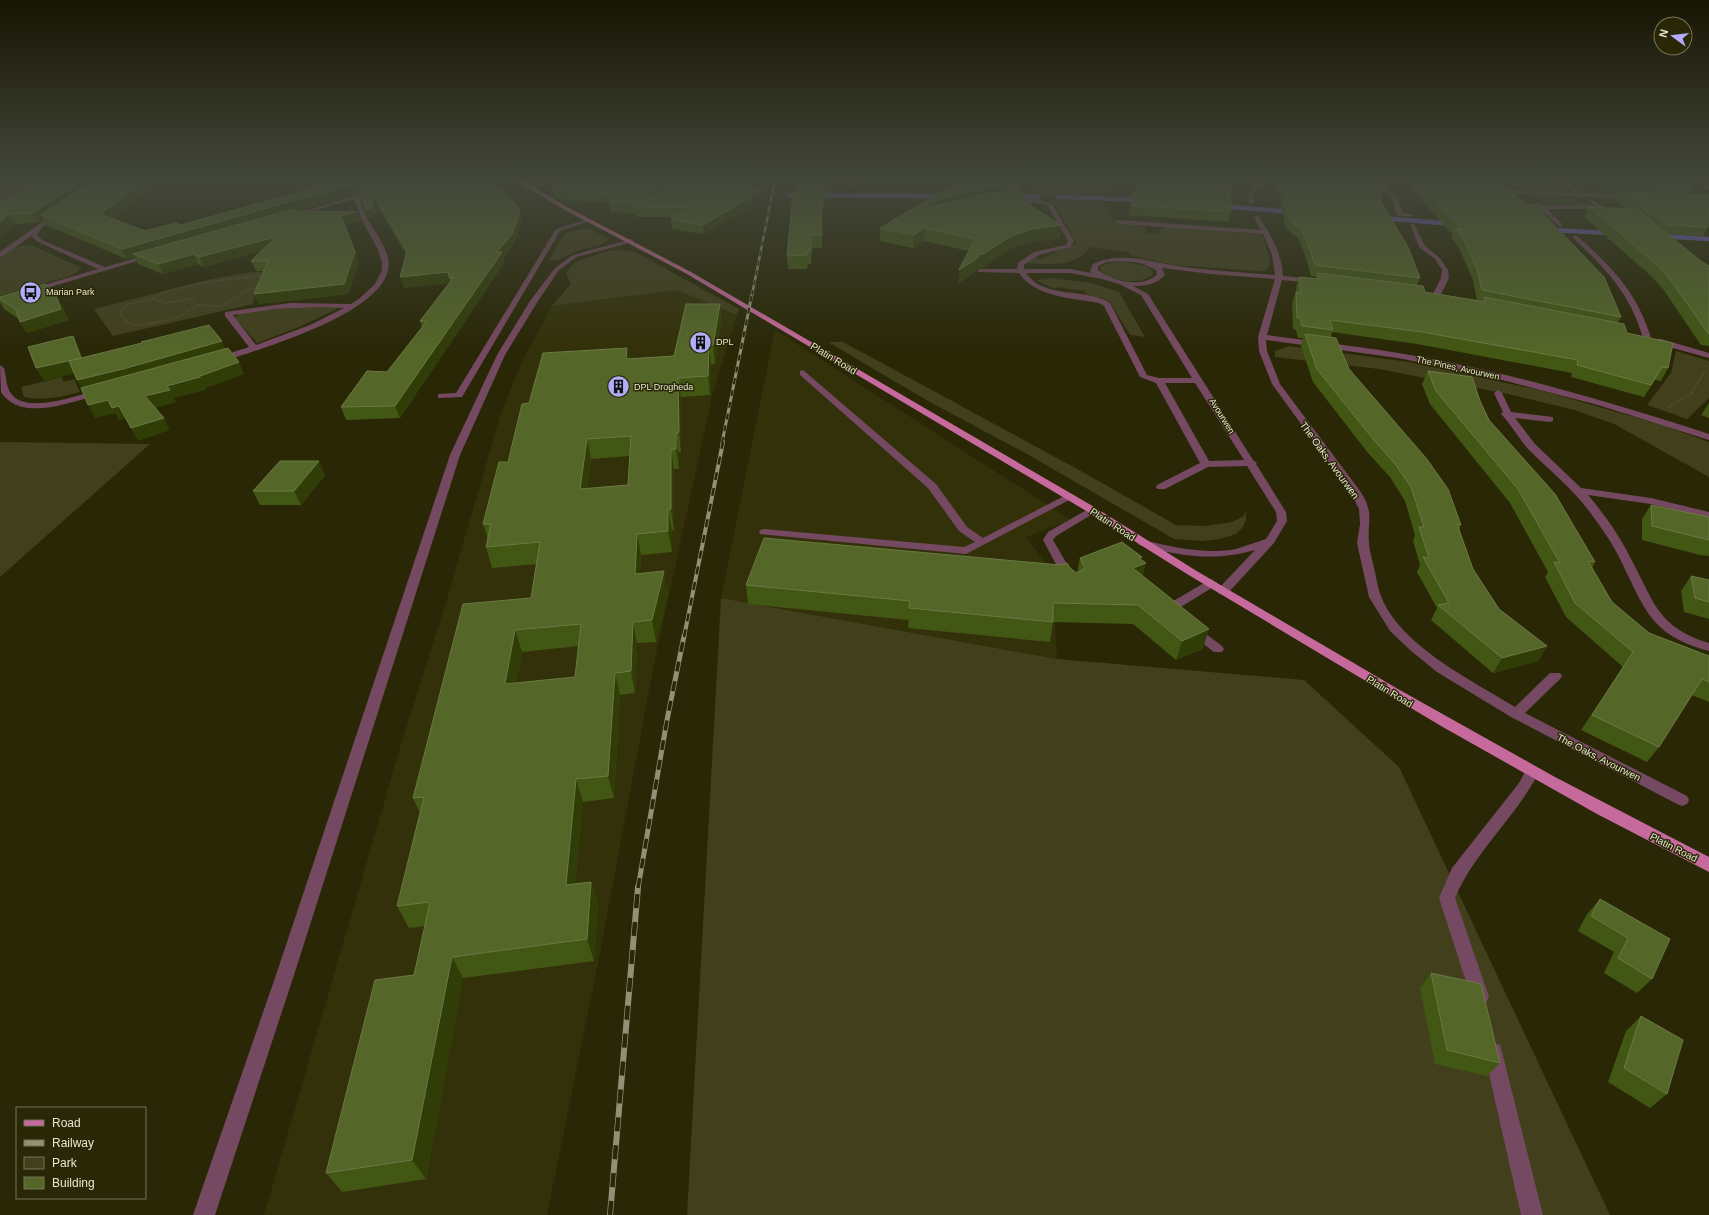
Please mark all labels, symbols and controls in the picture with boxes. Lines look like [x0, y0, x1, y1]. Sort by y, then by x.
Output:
north arrow [1653, 16, 1693, 56]
text: N [1657, 28, 1670, 39]
bus stop icon: Marian Park [17, 279, 43, 305]
place label: Marian Park [46, 287, 95, 297]
building icon: DPL [688, 329, 714, 355]
place label: DPL [716, 337, 734, 347]
street label: Platin Road [809, 340, 859, 376]
street label: The Pines, Avourwen [1415, 354, 1501, 382]
building icon: DPL Drogheda [605, 374, 631, 400]
place label: DPL Drogheda [634, 382, 693, 392]
street label: Avourwen [1207, 396, 1237, 436]
street label: The Oaks, Avourwen [1298, 420, 1361, 501]
street label: Platin Road [1088, 506, 1137, 543]
street label: Platin Road [1365, 673, 1415, 709]
street label: The Oaks, Avourwen [1555, 732, 1643, 783]
street label: Platin Road [1648, 831, 1699, 864]
legend [16, 1107, 146, 1199]
text: Road [52, 1116, 81, 1130]
text: Railway [52, 1136, 94, 1150]
text: Park [52, 1156, 78, 1170]
text: Building [52, 1176, 95, 1190]

